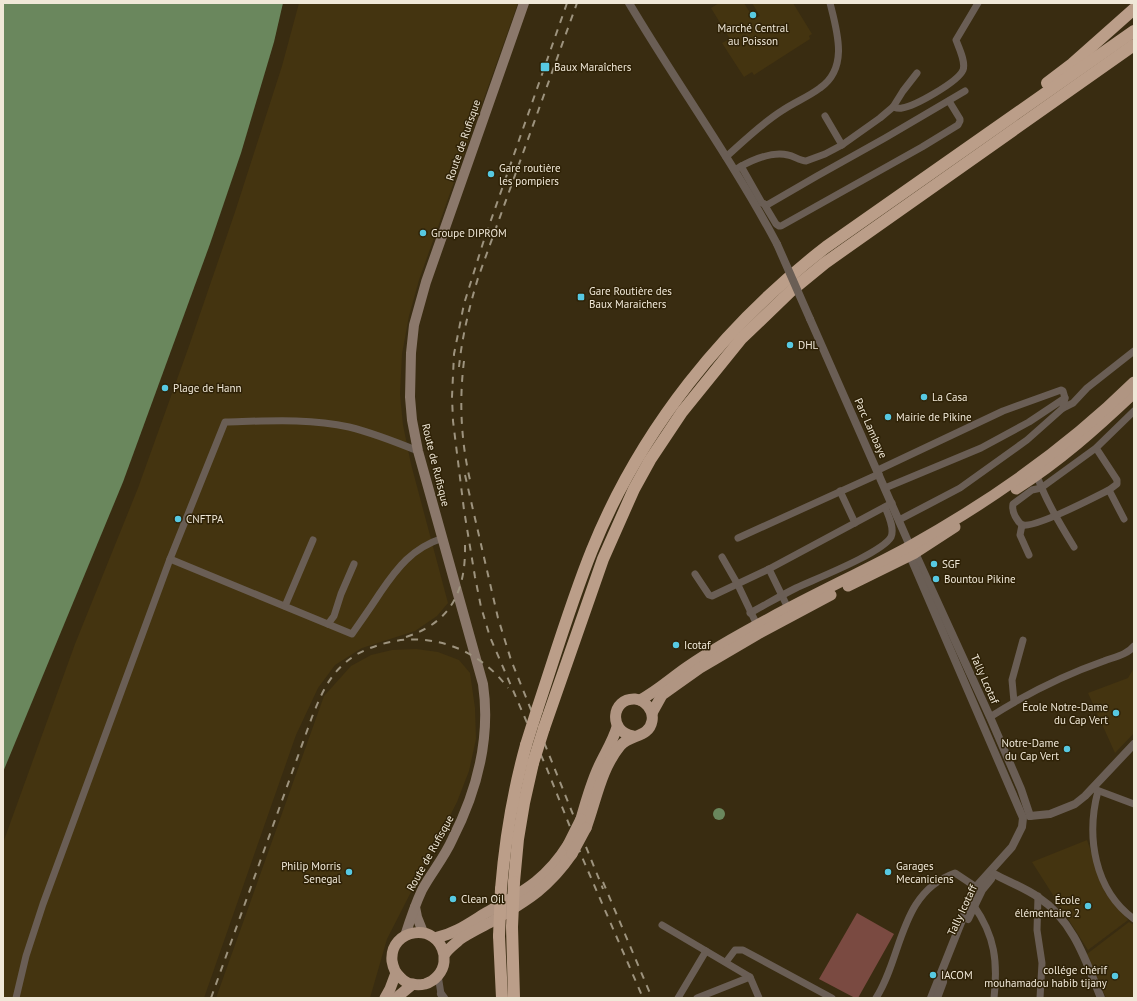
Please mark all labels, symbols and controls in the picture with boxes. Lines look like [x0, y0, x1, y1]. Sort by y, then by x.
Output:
marker: Marché Central au Poisson [748, 10, 758, 20]
place label: Marché Central au Poisson [717, 21, 789, 48]
place label: Baux Maraîchers [554, 60, 632, 74]
marker: Baux Maraîchers [539, 61, 551, 73]
street label: Route de Rufisque [443, 97, 484, 182]
place label: Gare routière les pompiers [499, 161, 561, 188]
marker: Gare routière les pompiers [486, 169, 496, 179]
place label: Groupe DIPROM [431, 226, 507, 240]
marker: Groupe DIPROM [418, 228, 428, 238]
place label: Gare Routière des Baux Maraichers [589, 284, 672, 311]
marker: Gare Routière des Baux Maraichers [576, 292, 586, 302]
place label: DHL [798, 338, 819, 352]
marker: DHL [785, 340, 795, 350]
place label: Plage de Hann [173, 381, 242, 395]
marker: Plage de Hann [160, 383, 170, 393]
place label: La Casa [932, 390, 968, 404]
marker: La Casa [919, 392, 929, 402]
street label: Parc Lambaye [851, 396, 891, 461]
place label: Mairie de Pikine [896, 410, 972, 424]
marker: Mairie de Pikine [883, 412, 893, 422]
street label: Route de Rufisque [419, 422, 453, 508]
place label: CNFTPA [186, 512, 224, 526]
marker: CNFTPA [173, 514, 183, 524]
place label: SGF [942, 557, 961, 571]
marker: SGF [929, 559, 939, 569]
place label: Bountou Pikine [944, 572, 1016, 586]
marker: Bountou Pikine [931, 574, 941, 584]
place label: Icotaf [684, 638, 711, 652]
marker: Icotaf [671, 640, 681, 650]
street label: Tally Lcotaf [968, 652, 1002, 706]
place label: École Notre-Dame du Cap Vert [1022, 700, 1108, 727]
marker: École Notre-Dame du Cap Vert [1111, 708, 1121, 718]
place label: Notre-Dame du Cap Vert [1002, 736, 1059, 763]
marker: Notre-Dame du Cap Vert [1062, 744, 1072, 754]
street label: Route de Rufisque [403, 812, 457, 893]
place label: Philip Morris Senegal [281, 859, 342, 886]
place label: Garages Mecaniciens [896, 859, 954, 886]
marker: Philip Morris Senegal [344, 867, 354, 877]
marker: Garages Mecaniciens [883, 867, 893, 877]
street label: Tally Icotaff [944, 882, 980, 938]
place label: Clean Oil [461, 892, 505, 906]
place label: École élémentaire 2 [1015, 893, 1080, 920]
marker: Clean Oil [448, 894, 458, 904]
marker: École élémentaire 2 [1083, 901, 1093, 911]
place label: collége chérif mouhamadou habib tijany [984, 963, 1108, 990]
place label: IACOM [941, 968, 973, 982]
marker: IACOM [928, 970, 938, 980]
marker: collége chérif mouhamadou habib tijany [1110, 971, 1120, 981]

